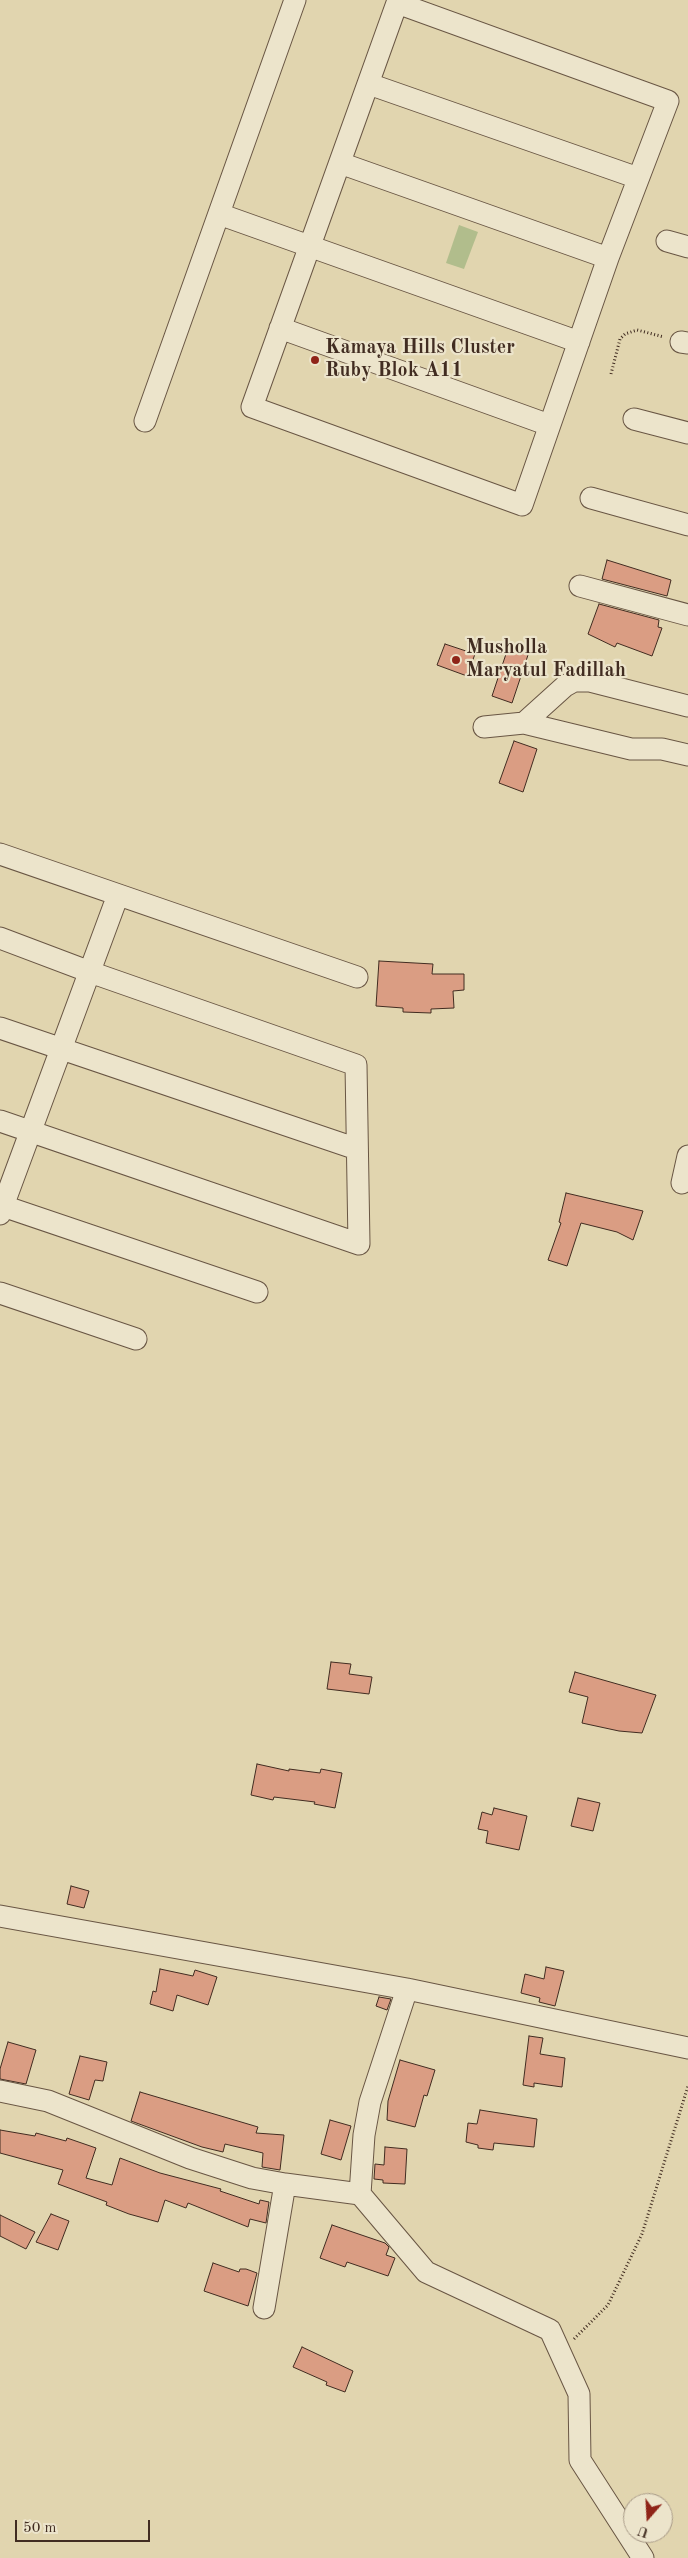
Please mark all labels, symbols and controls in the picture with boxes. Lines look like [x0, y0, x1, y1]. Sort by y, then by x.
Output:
place label: Kamaya Hills Cluster Ruby Blok A11 [325, 336, 515, 383]
marker: Kamaya Hills Cluster Ruby Blok A11 [309, 354, 321, 366]
place label: Musholla Maryatul Fadillah [466, 636, 626, 683]
marker: Musholla Maryatul Fadillah [450, 654, 462, 666]
north arrow [623, 2493, 673, 2543]
scale bar [18, 2510, 152, 2542]
text: 50 m [23, 2521, 57, 2536]
text: U [636, 2523, 651, 2540]

